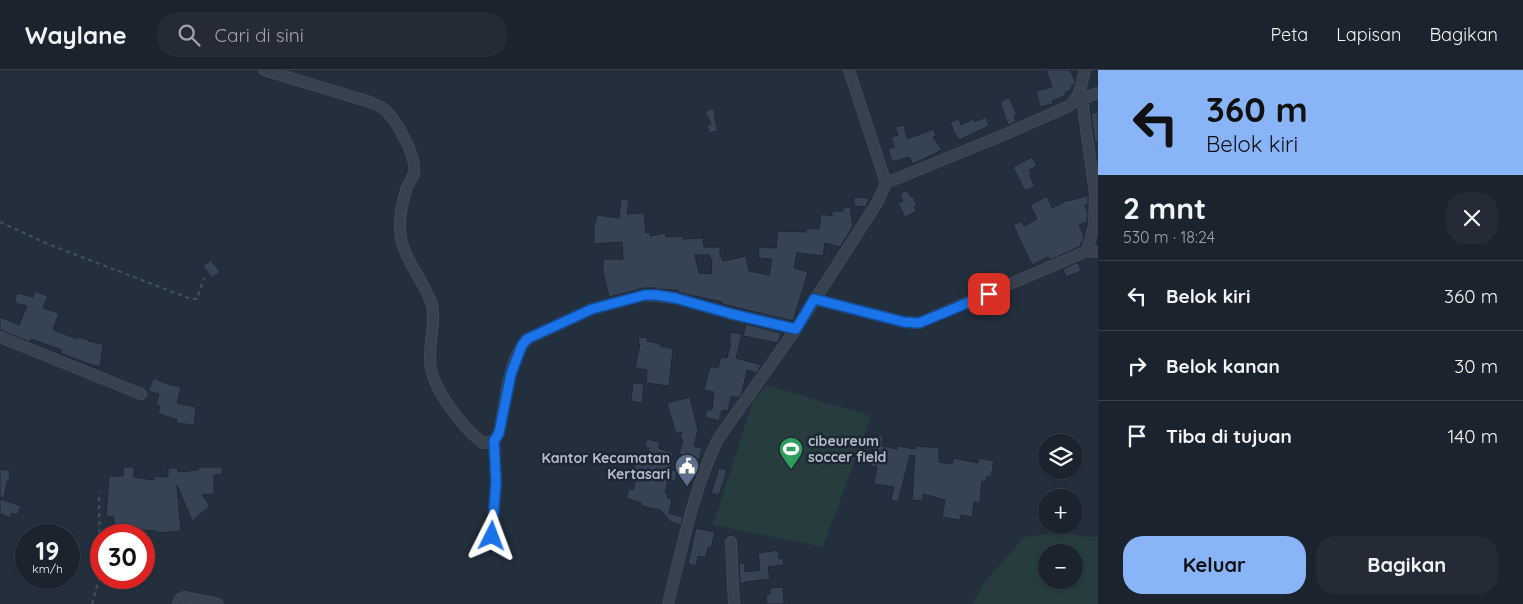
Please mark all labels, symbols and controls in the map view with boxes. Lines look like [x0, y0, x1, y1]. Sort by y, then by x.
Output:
search box [157, 12, 507, 57]
text: Waylane [25, 20, 127, 50]
icon: search [175, 21, 203, 49]
text: Cari di sini [215, 23, 304, 47]
text: Peta [1271, 23, 1308, 46]
text: Lapisan [1336, 23, 1401, 46]
text: Bagikan [1429, 23, 1498, 46]
text: 360 m [1206, 87, 1308, 131]
icon: left [1123, 90, 1188, 155]
text: Belok kiri [1206, 130, 1298, 158]
text: 2 mnt [1123, 189, 1206, 227]
button: close [1446, 192, 1498, 244]
text: 530 m · 18:24 [1123, 227, 1215, 247]
pin [968, 273, 1010, 315]
icon: arrive [975, 280, 1003, 308]
icon: left [1123, 282, 1151, 310]
text: Belok kiri [1166, 284, 1251, 308]
text: 360 m [1444, 284, 1498, 308]
icon: right [1123, 352, 1151, 380]
text: Belok kanan [1166, 354, 1280, 378]
text: 30 m [1454, 354, 1498, 378]
icon: arrive [1123, 422, 1151, 450]
text: Tiba di tujuan [1166, 424, 1292, 448]
text: 140 m [1447, 424, 1498, 448]
place label: cibeureum soccer field [808, 432, 886, 466]
map controls [1038, 434, 1083, 589]
button: layers [1038, 434, 1083, 479]
sports icon: cibeureum soccer field [778, 436, 804, 470]
place label: Kantor Kecamatan Kertasari [542, 449, 670, 483]
public building icon: Kantor Kecamatan Kertasari [674, 453, 700, 487]
button: + [1038, 489, 1083, 534]
position arrow [465, 509, 517, 561]
speed limit sign: 30 [90, 524, 155, 589]
text: 19 [36, 535, 59, 566]
button: Keluar [1123, 536, 1306, 594]
button: Bagikan [1316, 536, 1498, 594]
button: − [1038, 544, 1083, 589]
text: km/h [32, 561, 63, 576]

